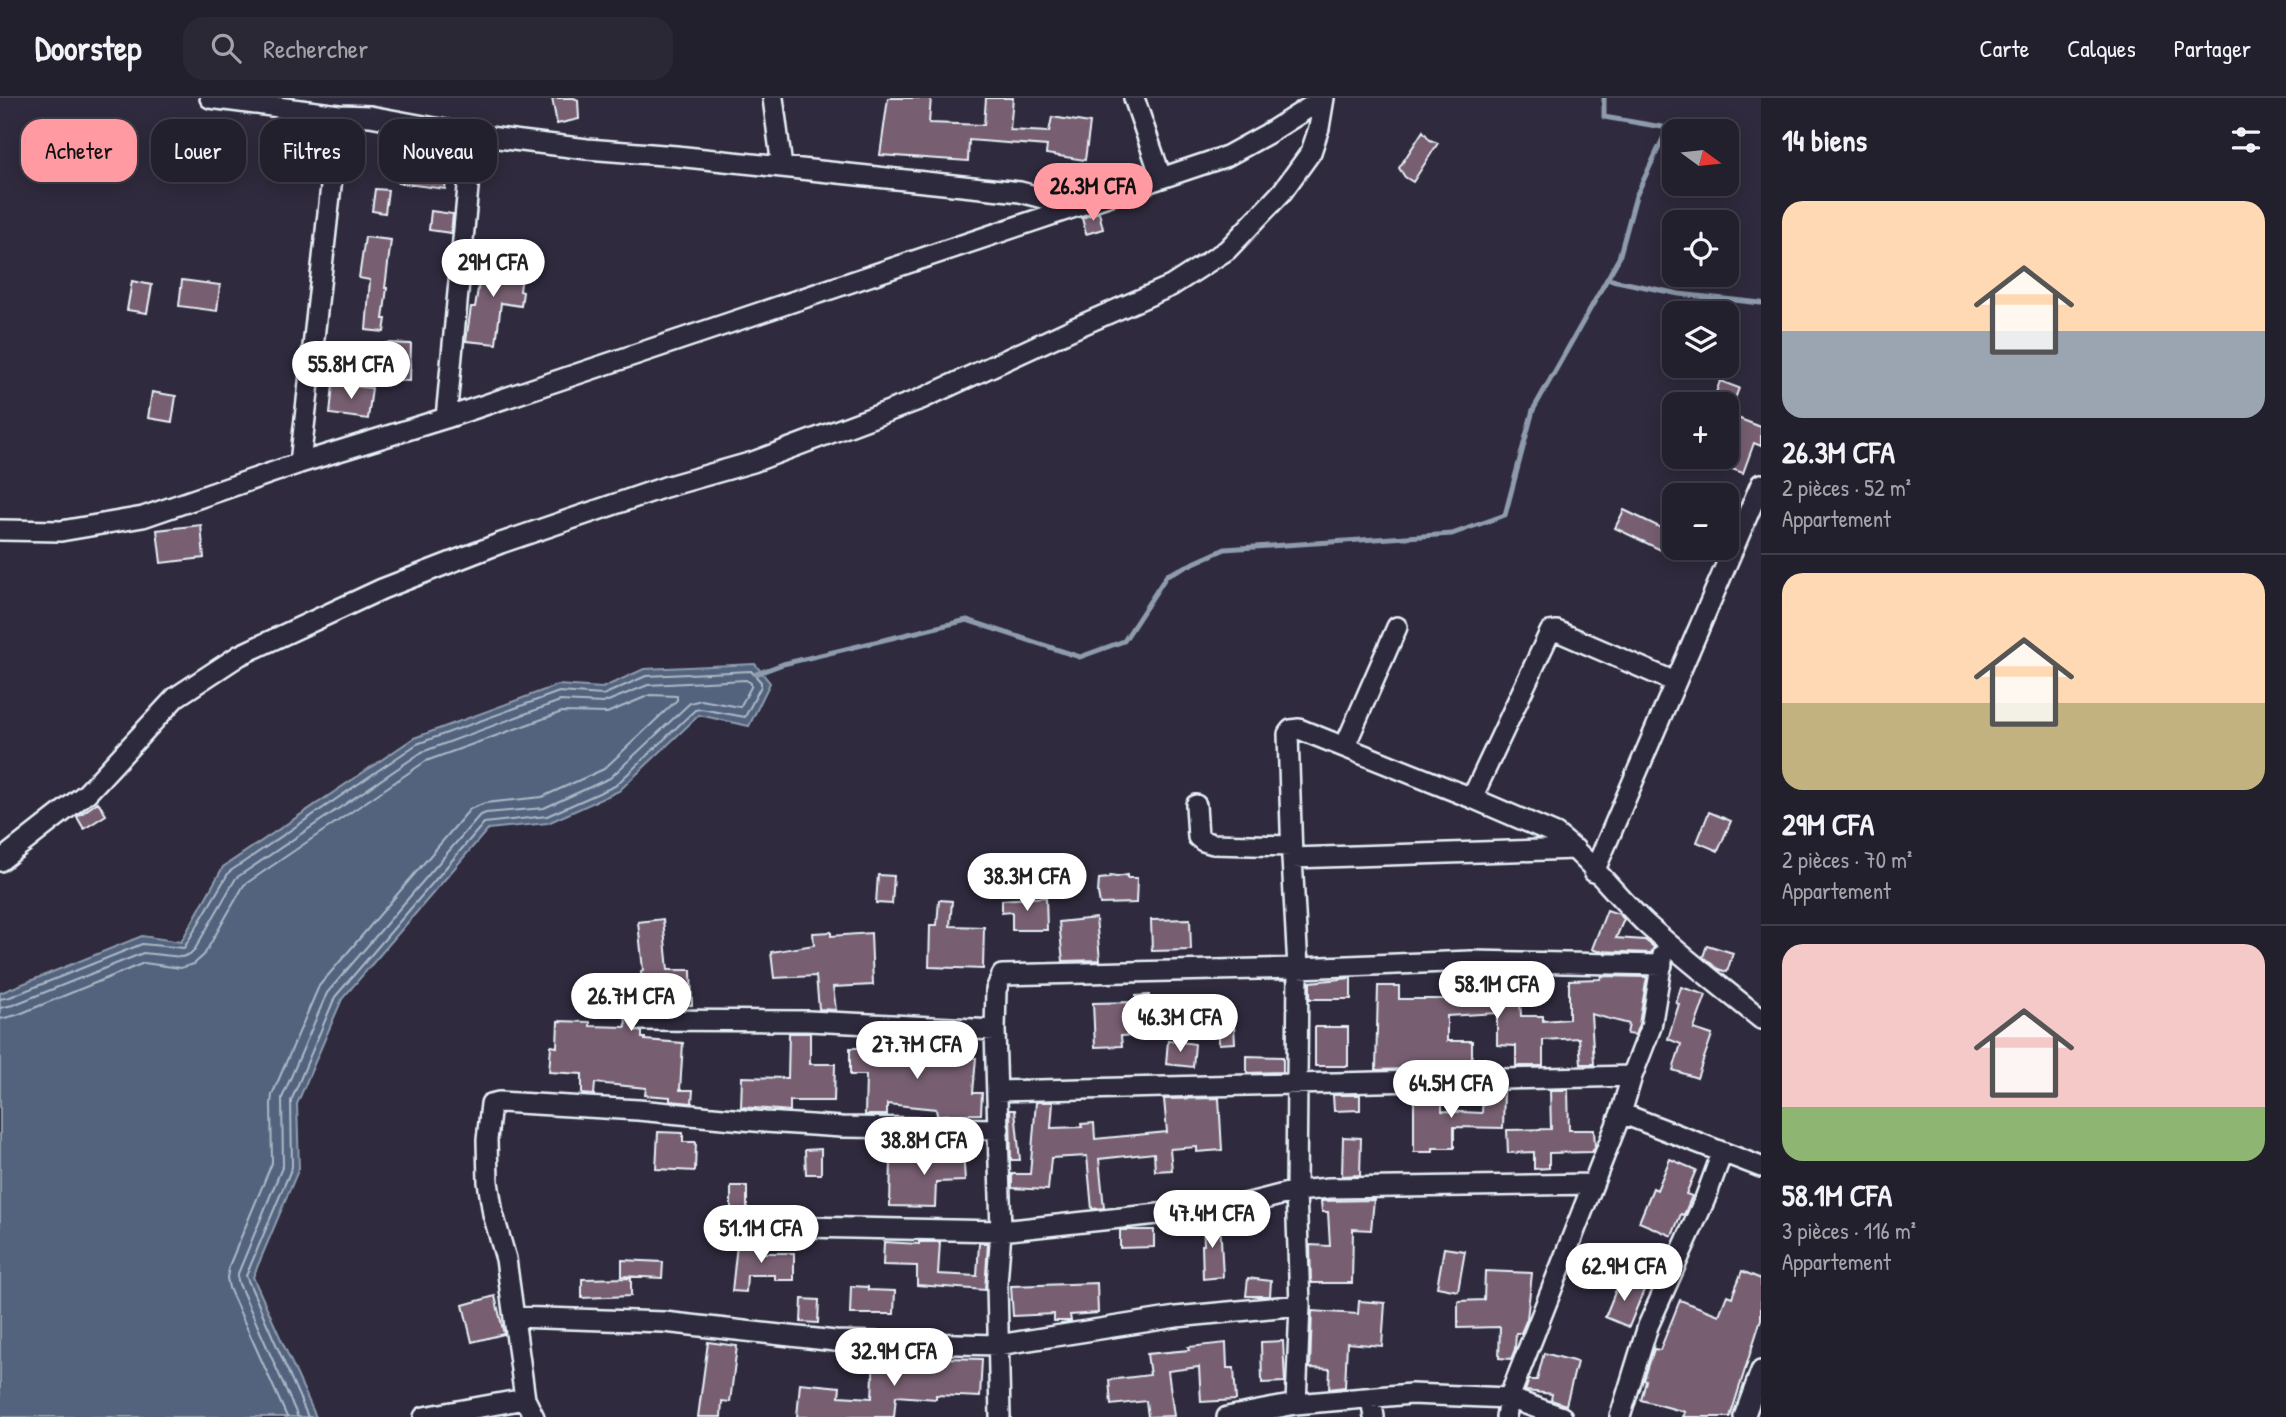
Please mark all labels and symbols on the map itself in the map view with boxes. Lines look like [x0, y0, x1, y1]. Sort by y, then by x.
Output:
north arrow [1662, 119, 1740, 196]
pin: 26.3M CFA [1013, 164, 1173, 223]
pin: 29M CFA [428, 240, 558, 299]
pin: 55.8M CFA [271, 342, 431, 401]
pin: 38.3M CFA [947, 854, 1107, 913]
pin: 58.1M CFA [1417, 962, 1577, 1021]
pin: 26.7M CFA [551, 974, 711, 1033]
pin: 46.3M CFA [1100, 995, 1260, 1054]
pin: 27.7M CFA [837, 1021, 997, 1081]
pin: 64.5M CFA [1371, 1060, 1531, 1120]
pin: 38.8M CFA [844, 1118, 1004, 1177]
pin: 47.4M CFA [1132, 1190, 1292, 1250]
pin: 51.1M CFA [681, 1206, 841, 1265]
pin: 62.9M CFA [1544, 1244, 1704, 1303]
pin: 32.9M CFA [814, 1328, 974, 1388]

